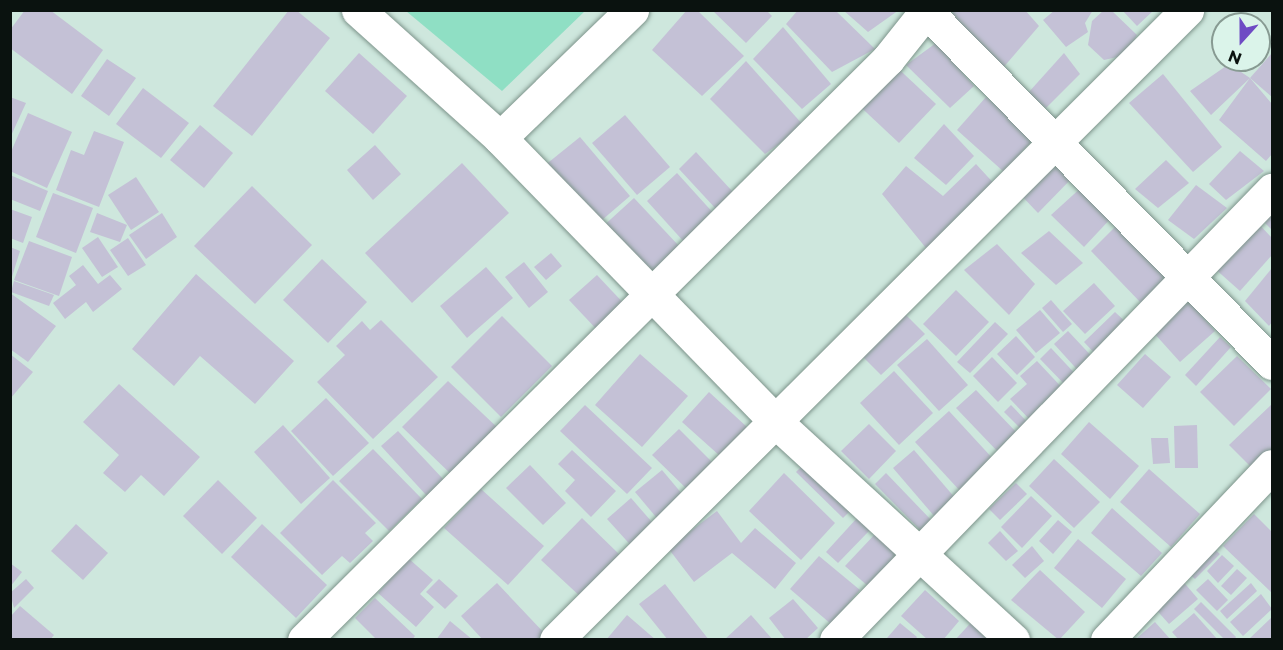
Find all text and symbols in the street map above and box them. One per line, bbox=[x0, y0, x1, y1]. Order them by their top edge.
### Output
north arrow bbox=[1211, 12, 1271, 72]
text: N bbox=[1226, 46, 1245, 69]

